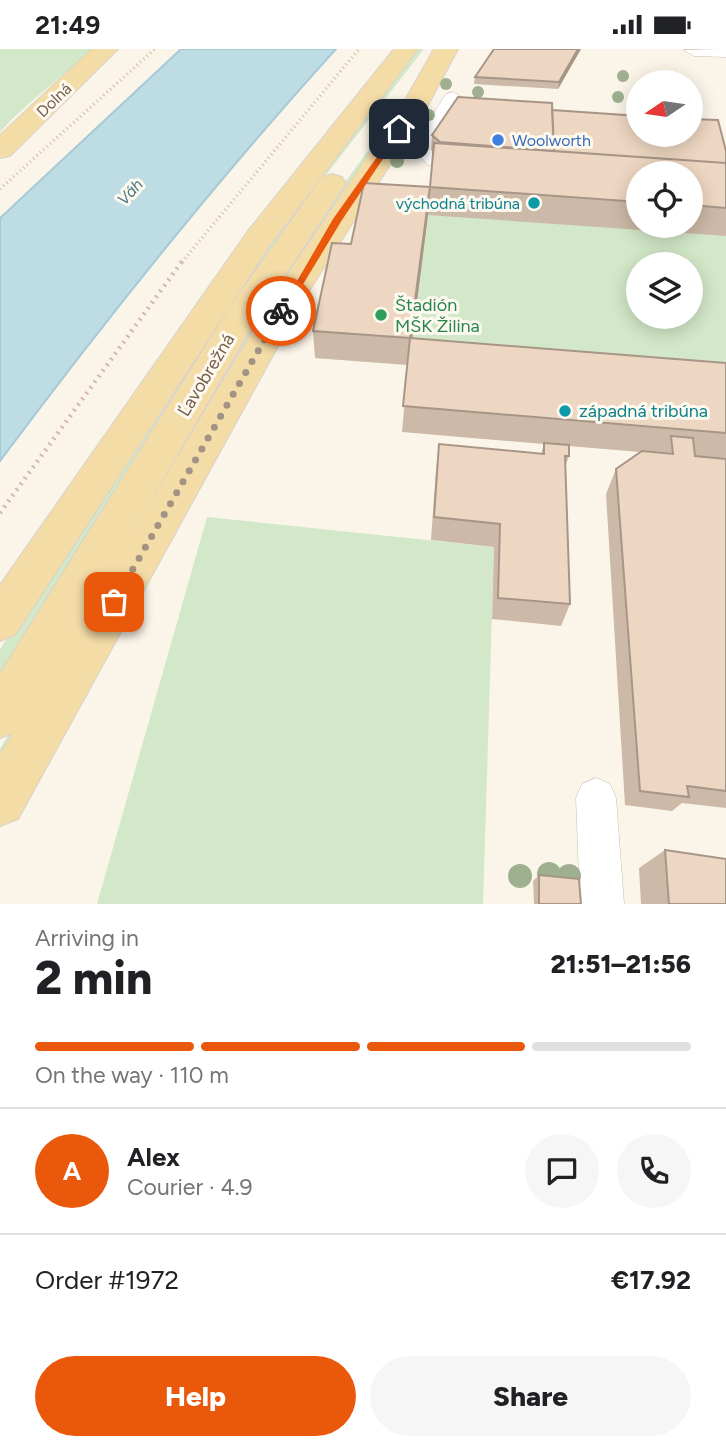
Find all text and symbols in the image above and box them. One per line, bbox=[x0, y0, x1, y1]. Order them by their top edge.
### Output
text: 21:49 bbox=[35, 9, 100, 41]
north arrow bbox=[626, 70, 704, 147]
map controls bbox=[626, 70, 703, 329]
street label: Dolná bbox=[33, 79, 75, 121]
pin bbox=[369, 99, 429, 159]
icon: home bbox=[380, 110, 418, 148]
place label: Woolworth bbox=[512, 131, 591, 150]
marker: Woolworth bbox=[490, 132, 506, 148]
button: locate bbox=[626, 161, 703, 238]
water label: Váh bbox=[113, 175, 147, 209]
place label: východná tribúna bbox=[396, 194, 520, 213]
marker: východná tribúna bbox=[526, 195, 542, 211]
button: layers bbox=[626, 252, 703, 329]
courier bbox=[246, 276, 316, 346]
icon: bike bbox=[262, 292, 300, 330]
place label: Štadión MŠK Žilina bbox=[395, 294, 480, 337]
marker: Štadión MŠK Žilina bbox=[373, 307, 389, 323]
street label: Ľavobrežná bbox=[173, 330, 239, 420]
place label: západná tribúna bbox=[579, 400, 708, 422]
marker: západná tribúna bbox=[557, 403, 573, 419]
pin bbox=[84, 572, 144, 632]
icon: bag bbox=[95, 583, 133, 621]
text: Arriving in bbox=[35, 924, 139, 952]
text: 21:51–21:56 bbox=[550, 948, 691, 980]
text: 2 min bbox=[35, 950, 152, 1006]
text: On the way · 110 m bbox=[35, 1061, 229, 1089]
button: chat bbox=[525, 1134, 599, 1208]
button: phone bbox=[617, 1134, 691, 1208]
text: Alex bbox=[127, 1141, 180, 1173]
text: A bbox=[63, 1155, 81, 1187]
text: Courier · 4.9 bbox=[127, 1173, 253, 1201]
text: Order #1972 bbox=[35, 1264, 179, 1296]
text: €17.92 bbox=[611, 1264, 691, 1296]
button: Help bbox=[35, 1356, 356, 1436]
button: Share bbox=[370, 1356, 691, 1436]

